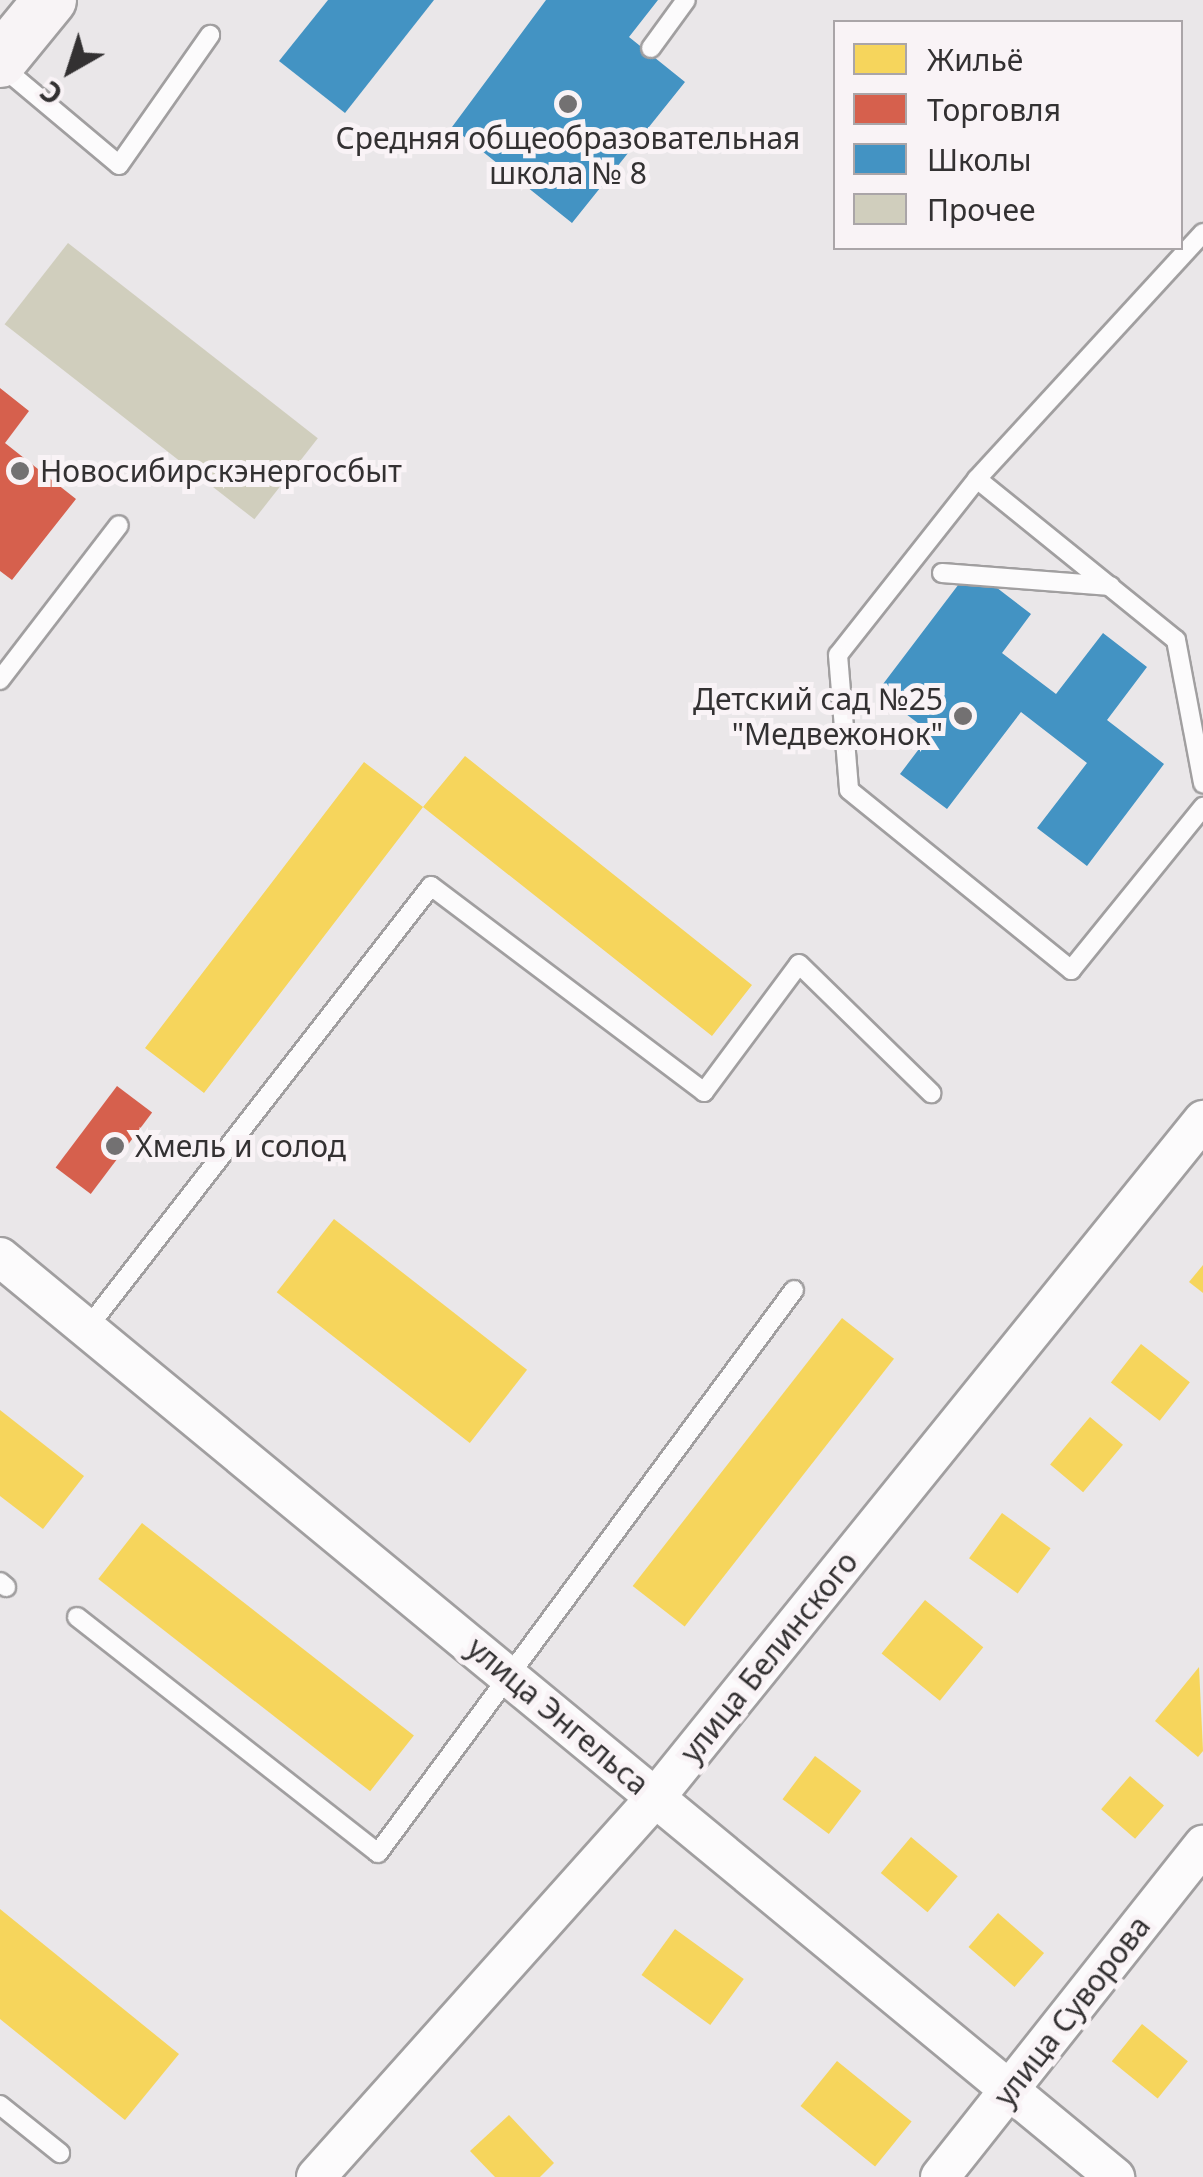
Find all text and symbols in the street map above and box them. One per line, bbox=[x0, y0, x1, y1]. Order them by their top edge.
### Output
north arrow bbox=[20, 20, 120, 120]
legend bbox=[833, 20, 1183, 250]
text: Жильё bbox=[927, 39, 1023, 80]
text: С bbox=[32, 73, 70, 114]
text: Торговля bbox=[927, 89, 1061, 130]
marker: Средняя общеобразовательная школа № 8 bbox=[557, 93, 579, 115]
place label: Средняя общеобразовательная школа № 8 bbox=[336, 120, 800, 190]
text: Школы bbox=[927, 139, 1032, 180]
text: Прочее bbox=[927, 189, 1035, 230]
place label: Новосибирскэнергосбыт bbox=[40, 453, 402, 489]
marker: Новосибирскэнергосбыт bbox=[9, 460, 31, 482]
place label: Детский сад №25 "Медвежонок" bbox=[693, 681, 943, 752]
marker: Детский сад №25 "Медвежонок" bbox=[952, 705, 974, 727]
place label: Хмель и солод bbox=[135, 1128, 346, 1164]
marker: Хмель и солод bbox=[104, 1135, 126, 1157]
street label: улица Белинского bbox=[673, 1544, 865, 1770]
street label: улица Энгельса bbox=[460, 1630, 656, 1802]
street label: улица Суворова bbox=[986, 1909, 1158, 2113]

